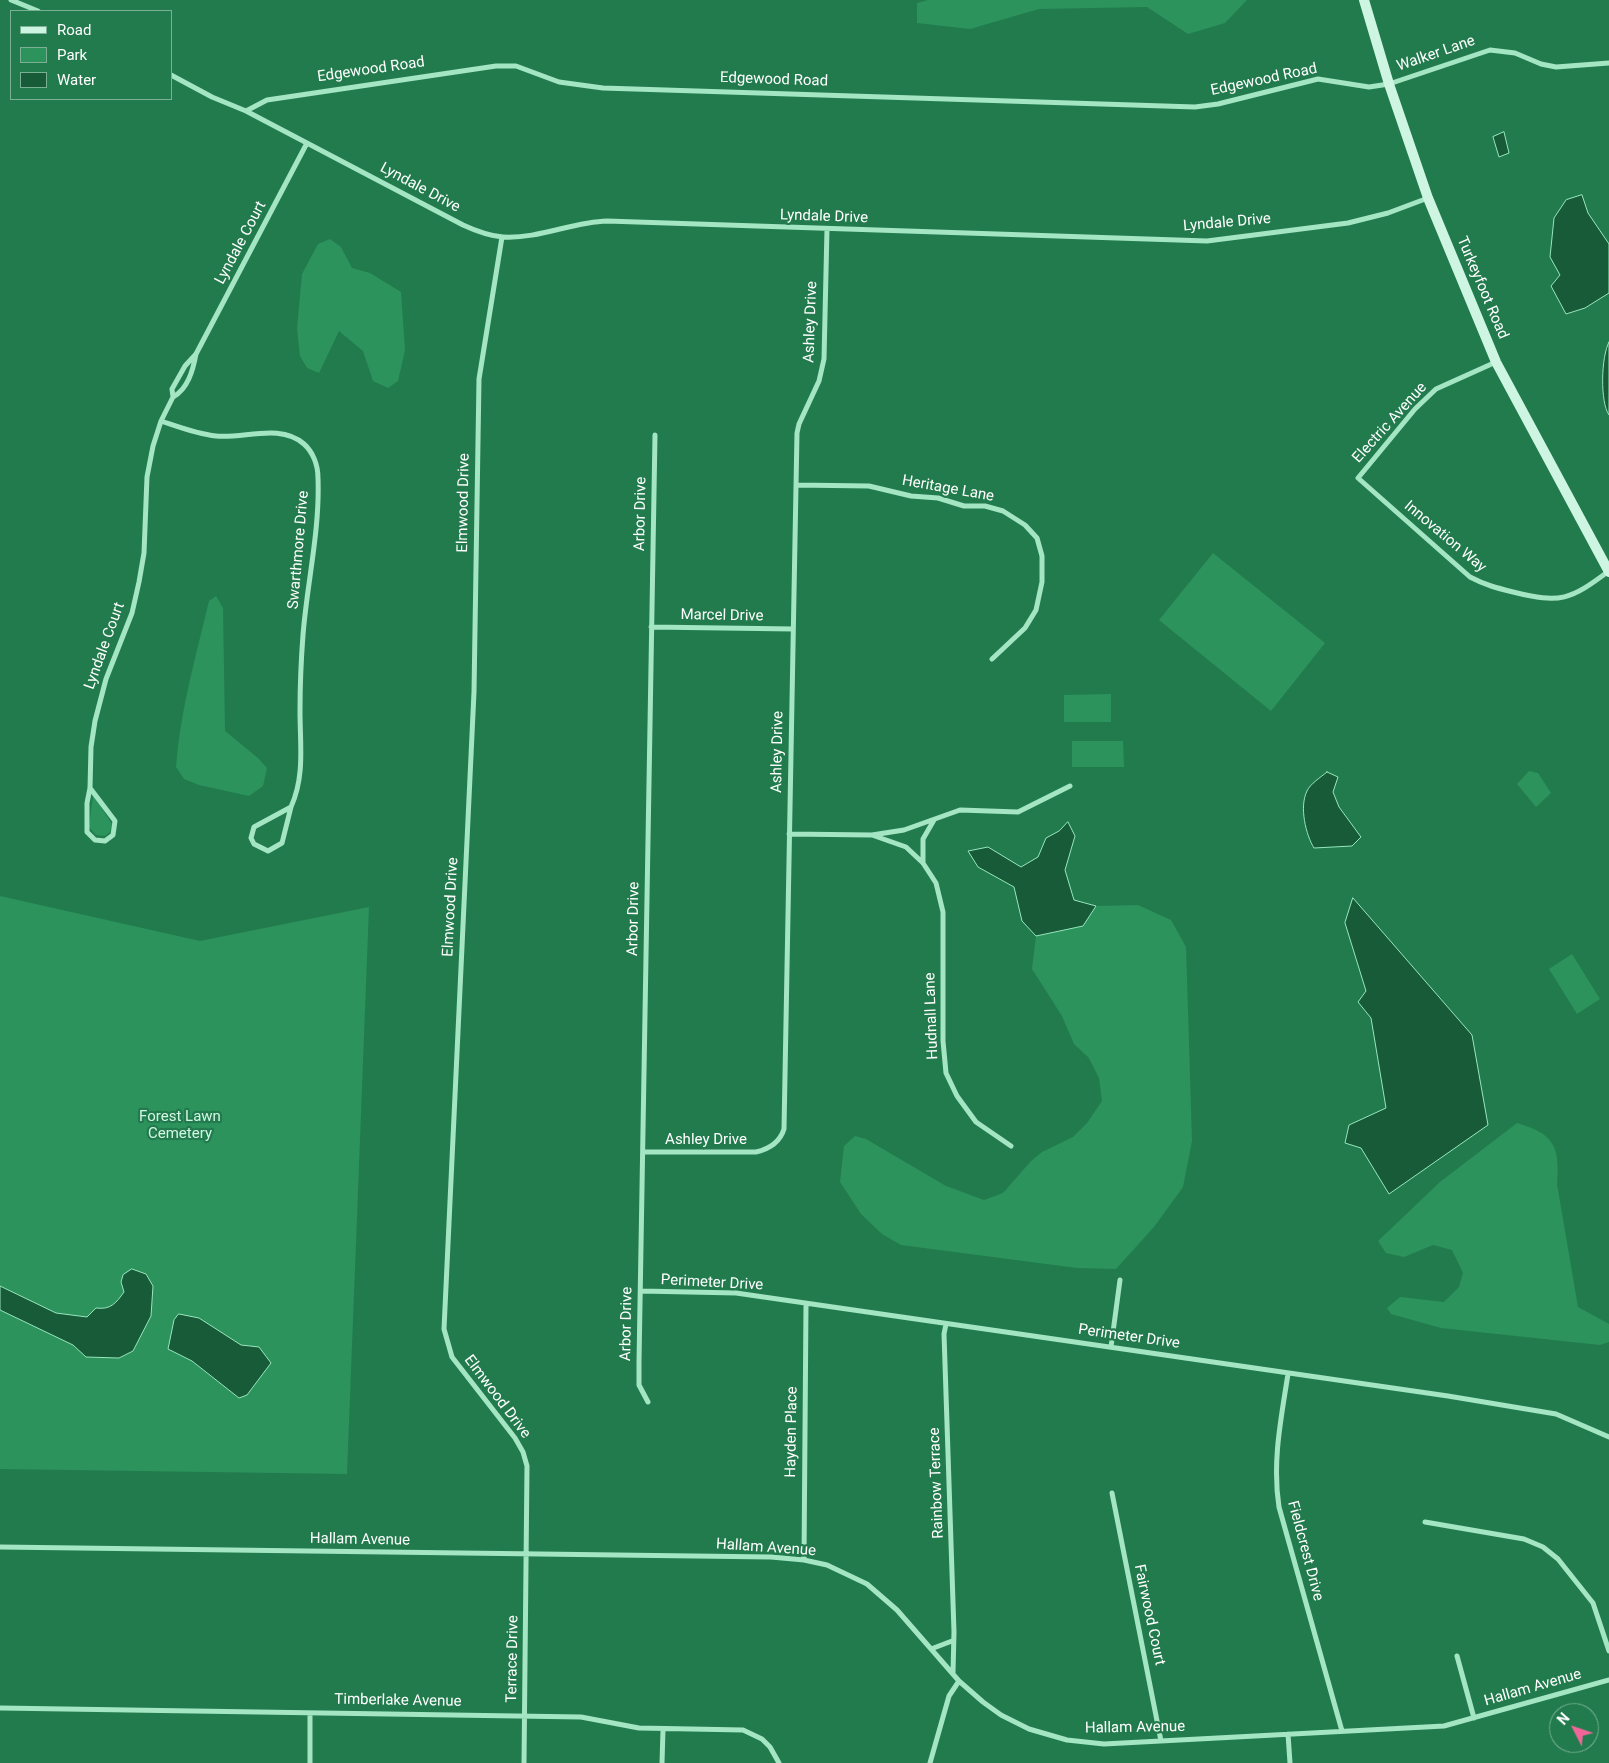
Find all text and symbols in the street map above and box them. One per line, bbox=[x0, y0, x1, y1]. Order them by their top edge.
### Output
legend bbox=[10, 10, 172, 100]
text: Road bbox=[57, 21, 91, 39]
street label: Walker Lane bbox=[1395, 32, 1477, 76]
text: Park bbox=[57, 46, 87, 64]
street label: Edgewood Road bbox=[316, 54, 426, 86]
street label: Edgewood Road bbox=[1209, 60, 1319, 100]
street label: Edgewood Road bbox=[720, 69, 828, 91]
text: Water bbox=[57, 71, 96, 89]
street label: Lyndale Drive bbox=[377, 159, 463, 217]
street label: Lyndale Court bbox=[212, 198, 270, 288]
street label: Lyndale Drive bbox=[780, 206, 868, 228]
street label: Lyndale Drive bbox=[1182, 210, 1272, 236]
street label: Turkeyfoot Road bbox=[1452, 234, 1512, 342]
street label: Ashley Drive bbox=[801, 281, 821, 363]
street label: Electric Avenue bbox=[1349, 379, 1431, 467]
street label: Elmwood Drive bbox=[454, 453, 474, 553]
street label: Heritage Lane bbox=[901, 472, 995, 506]
street label: Arbor Drive bbox=[631, 477, 651, 551]
street label: Swarthmore Drive bbox=[285, 490, 313, 610]
street label: Innovation Way bbox=[1400, 497, 1490, 577]
street label: Lyndale Court bbox=[81, 600, 129, 692]
street label: Marcel Drive bbox=[680, 606, 764, 626]
street label: Ashley Drive bbox=[768, 711, 788, 793]
street label: Elmwood Drive bbox=[439, 857, 463, 957]
street label: Arbor Drive bbox=[624, 882, 644, 956]
street label: Hudnall Lane bbox=[921, 972, 943, 1060]
park label: Forest Lawn Cemetery bbox=[139, 1108, 221, 1143]
street label: Ashley Drive bbox=[665, 1131, 747, 1149]
street label: Perimeter Drive bbox=[660, 1271, 764, 1295]
street label: Arbor Drive bbox=[617, 1287, 637, 1361]
street label: Perimeter Drive bbox=[1077, 1321, 1181, 1353]
street label: Elmwood Drive bbox=[460, 1352, 534, 1442]
street label: Hayden Place bbox=[782, 1386, 802, 1478]
street label: Rainbow Terrace bbox=[926, 1427, 948, 1539]
street label: Fieldcrest Drive bbox=[1283, 1499, 1327, 1603]
street label: Hallam Avenue bbox=[310, 1530, 410, 1550]
street label: Hallam Avenue bbox=[715, 1536, 817, 1560]
street label: Fairwood Court bbox=[1130, 1563, 1168, 1667]
street label: Terrace Drive bbox=[503, 1615, 523, 1703]
street label: Hallam Avenue bbox=[1482, 1666, 1584, 1710]
street label: Timberlake Avenue bbox=[334, 1691, 462, 1711]
north arrow bbox=[1549, 1703, 1599, 1753]
text: N bbox=[1554, 1710, 1573, 1728]
street label: Hallam Avenue bbox=[1085, 1718, 1185, 1738]

